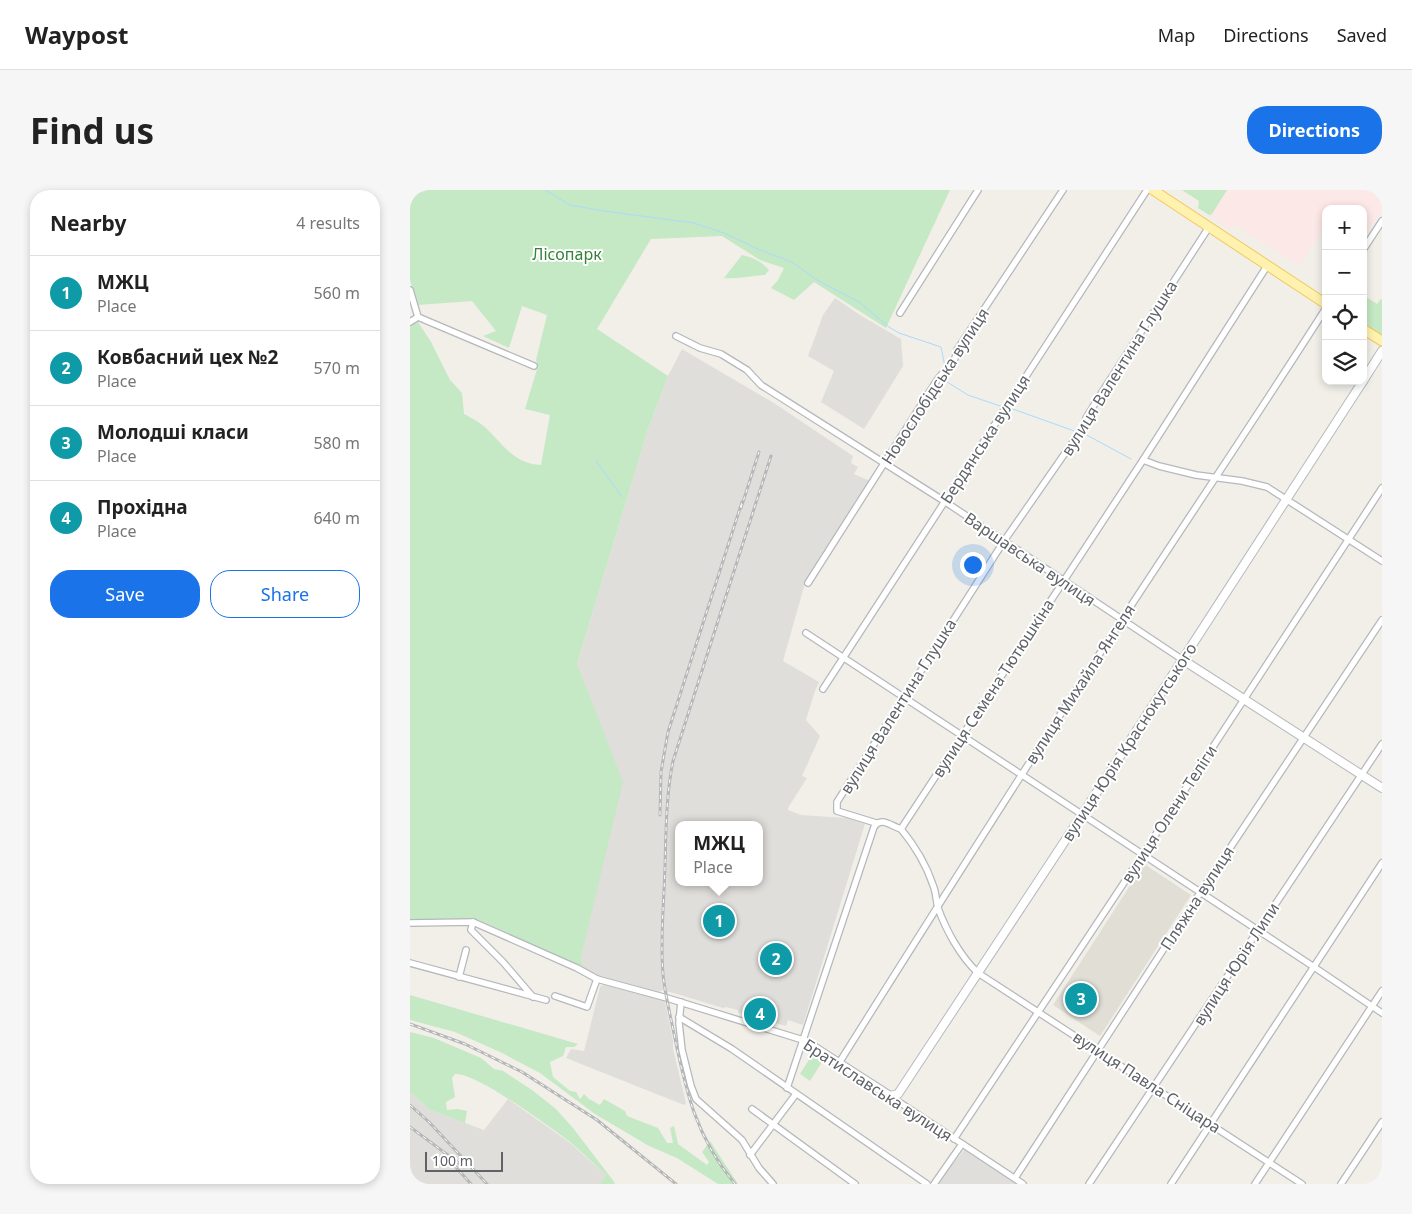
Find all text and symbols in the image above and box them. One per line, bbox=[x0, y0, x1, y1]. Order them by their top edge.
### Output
text: Waypost bbox=[25, 18, 128, 51]
text: Map bbox=[1158, 23, 1195, 47]
text: Directions bbox=[1223, 23, 1309, 47]
text: Saved bbox=[1337, 23, 1387, 47]
button: Directions bbox=[1247, 106, 1382, 154]
text: Find us bbox=[30, 107, 154, 154]
map controls bbox=[1322, 205, 1367, 385]
button: + bbox=[1322, 205, 1367, 250]
text: Nearby bbox=[50, 209, 126, 237]
text: 4 results bbox=[296, 212, 360, 234]
park label: Лісопарк bbox=[532, 243, 602, 265]
button: − bbox=[1322, 250, 1367, 295]
text: МЖЦ bbox=[97, 269, 149, 295]
street label: вулиця Валентина Глушка bbox=[1056, 276, 1182, 460]
text: 1 bbox=[61, 282, 71, 304]
text: 560 m bbox=[313, 282, 360, 304]
text: Place bbox=[97, 295, 137, 317]
button: locate bbox=[1322, 295, 1367, 340]
street label: Новослобідська вулиця bbox=[876, 303, 994, 469]
button: layers bbox=[1322, 340, 1367, 385]
text: Ковбасний цех №2 bbox=[97, 344, 278, 370]
text: 2 bbox=[61, 357, 71, 379]
text: 570 m bbox=[313, 357, 360, 379]
text: Place bbox=[97, 370, 137, 392]
street label: Бердянська вулиця bbox=[935, 370, 1035, 508]
text: Молодші класи bbox=[97, 419, 249, 445]
text: 3 bbox=[61, 432, 71, 454]
text: 580 m bbox=[313, 432, 360, 454]
text: Place bbox=[97, 445, 137, 467]
text: Прохідна bbox=[97, 494, 188, 520]
text: 4 bbox=[61, 507, 71, 529]
text: 640 m bbox=[313, 507, 360, 529]
street label: Варшавська вулиця bbox=[960, 507, 1100, 611]
text: Place bbox=[97, 520, 137, 542]
your location bbox=[960, 552, 986, 578]
button: Save bbox=[50, 570, 200, 618]
button: Share bbox=[210, 570, 360, 618]
street label: вулиця Семена Тютюшкіна bbox=[927, 594, 1059, 782]
street label: вулиця Михайла Янгеля bbox=[1020, 600, 1140, 768]
street label: вулиця Валентина Глушка bbox=[835, 614, 961, 798]
street label: вулиця Юрія Краснокутського bbox=[1056, 639, 1202, 845]
street label: вулиця Олени Теліги bbox=[1116, 741, 1222, 887]
popup bbox=[675, 821, 763, 886]
text: МЖЦ bbox=[693, 830, 745, 856]
street label: Пляжна вулиця bbox=[1155, 842, 1239, 954]
text: Place bbox=[693, 856, 733, 878]
street label: вулиця Юрія Липи bbox=[1188, 898, 1284, 1030]
pin: 1 bbox=[703, 902, 735, 940]
pin: 2 bbox=[760, 940, 792, 978]
pin: 3 bbox=[1065, 980, 1097, 1018]
pin: 4 bbox=[744, 995, 776, 1033]
street label: вулиця Павла Сніцара bbox=[1069, 1026, 1225, 1138]
street label: Братиславська вулиця bbox=[799, 1034, 957, 1146]
scale bar bbox=[425, 1149, 502, 1172]
text: 100 m bbox=[432, 1151, 473, 1170]

